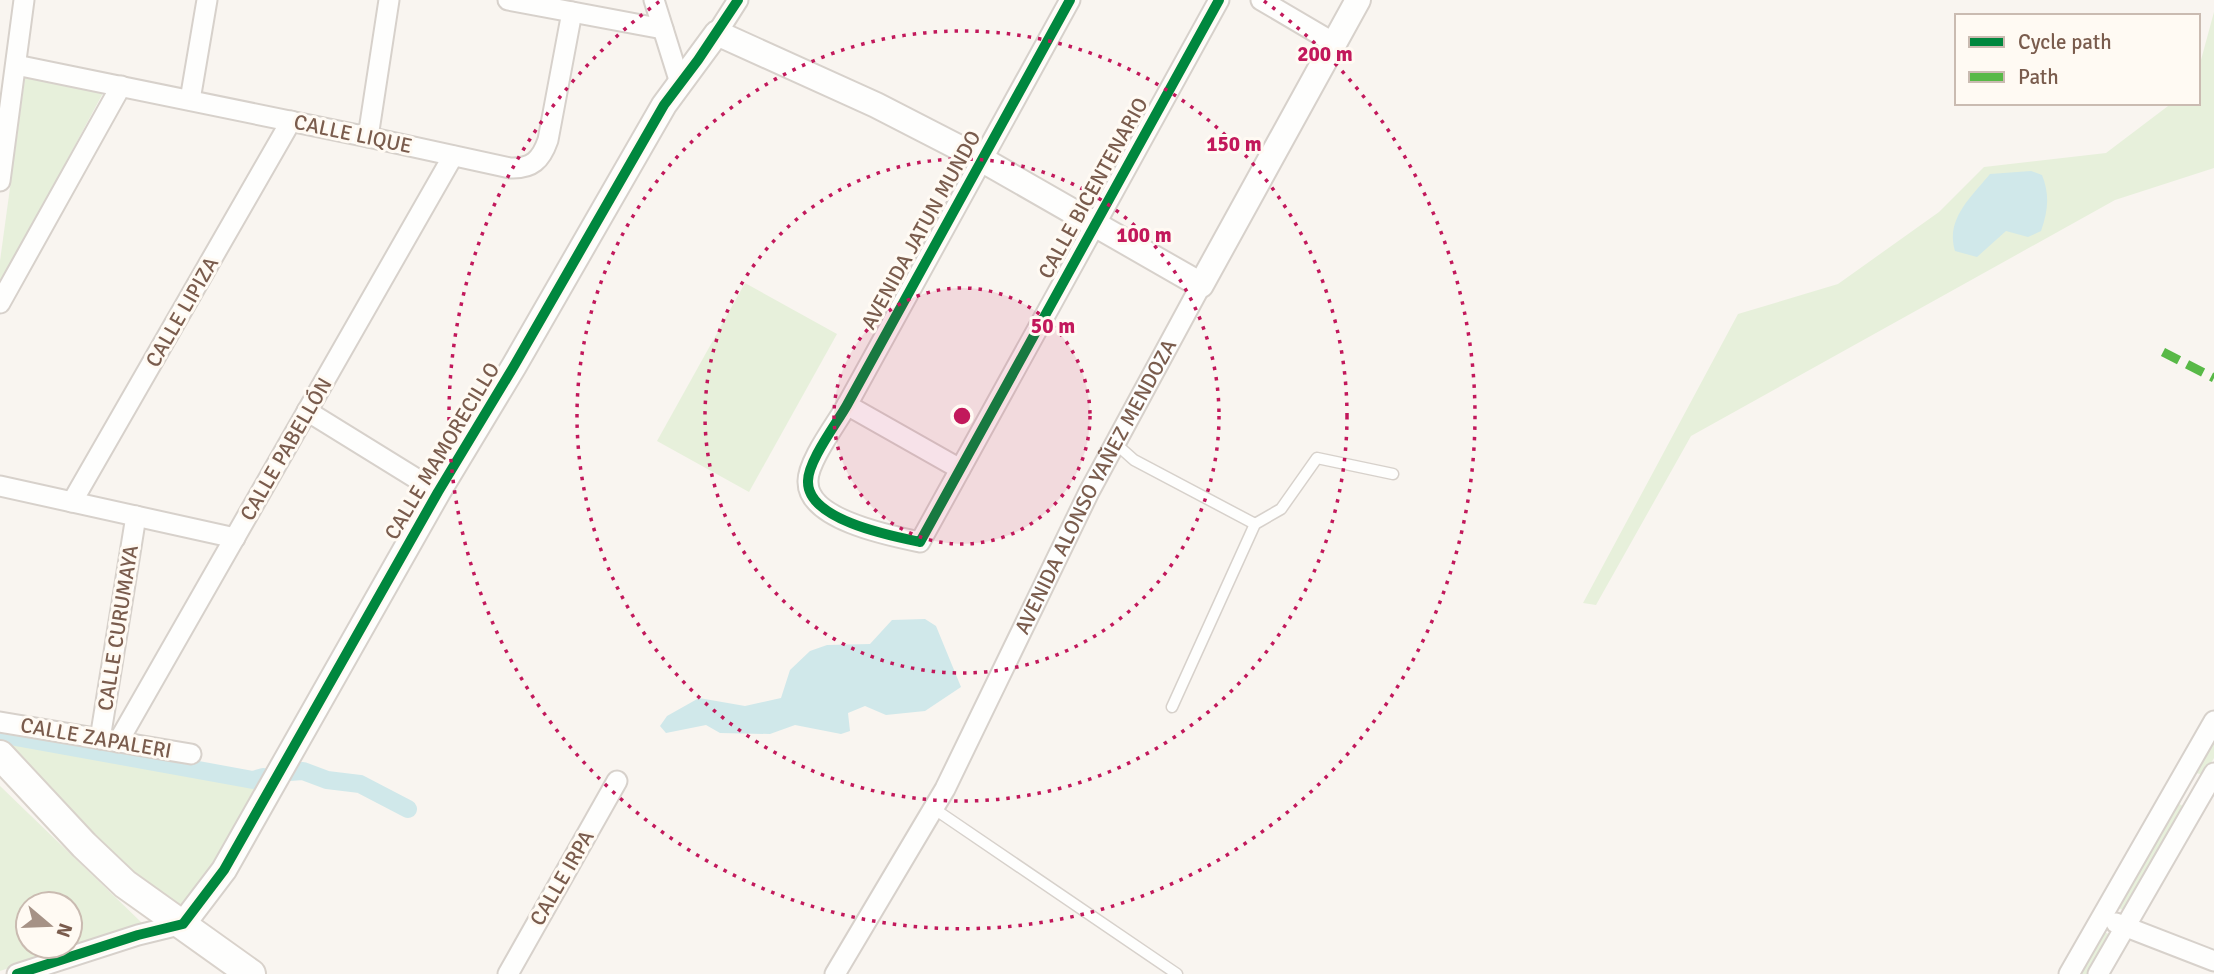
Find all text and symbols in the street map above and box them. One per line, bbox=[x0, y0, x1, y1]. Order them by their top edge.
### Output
legend bbox=[1955, 14, 2200, 105]
text: Cycle path bbox=[2018, 29, 2112, 55]
text: 200 m bbox=[1297, 41, 1353, 67]
text: Path bbox=[2018, 64, 2059, 90]
street label: CALLE BICENTENARIO bbox=[1032, 93, 1154, 283]
street label: CALLE LIQUE bbox=[292, 109, 414, 159]
street label: AVENIDA JATUN MUNDO bbox=[855, 126, 987, 334]
text: 150 m bbox=[1206, 131, 1262, 157]
text: 100 m bbox=[1116, 222, 1172, 248]
street label: CALLE LIPIZA bbox=[140, 252, 224, 372]
text: 50 m bbox=[1031, 313, 1075, 339]
street label: AVENIDA ALONSO YAÑEZ MENDOZA bbox=[1009, 335, 1182, 638]
street label: CALLE MAMORECILLO bbox=[379, 358, 505, 544]
street label: CALLE PABELLÓN bbox=[235, 373, 337, 525]
centre of rings bbox=[950, 404, 974, 428]
street label: CALLE CURUMAYA bbox=[92, 543, 144, 713]
street label: CALLE ZAPALERI bbox=[18, 712, 174, 764]
street label: CALLE IRPA bbox=[524, 826, 600, 930]
north arrow bbox=[14, 890, 84, 960]
text: N bbox=[51, 920, 78, 940]

